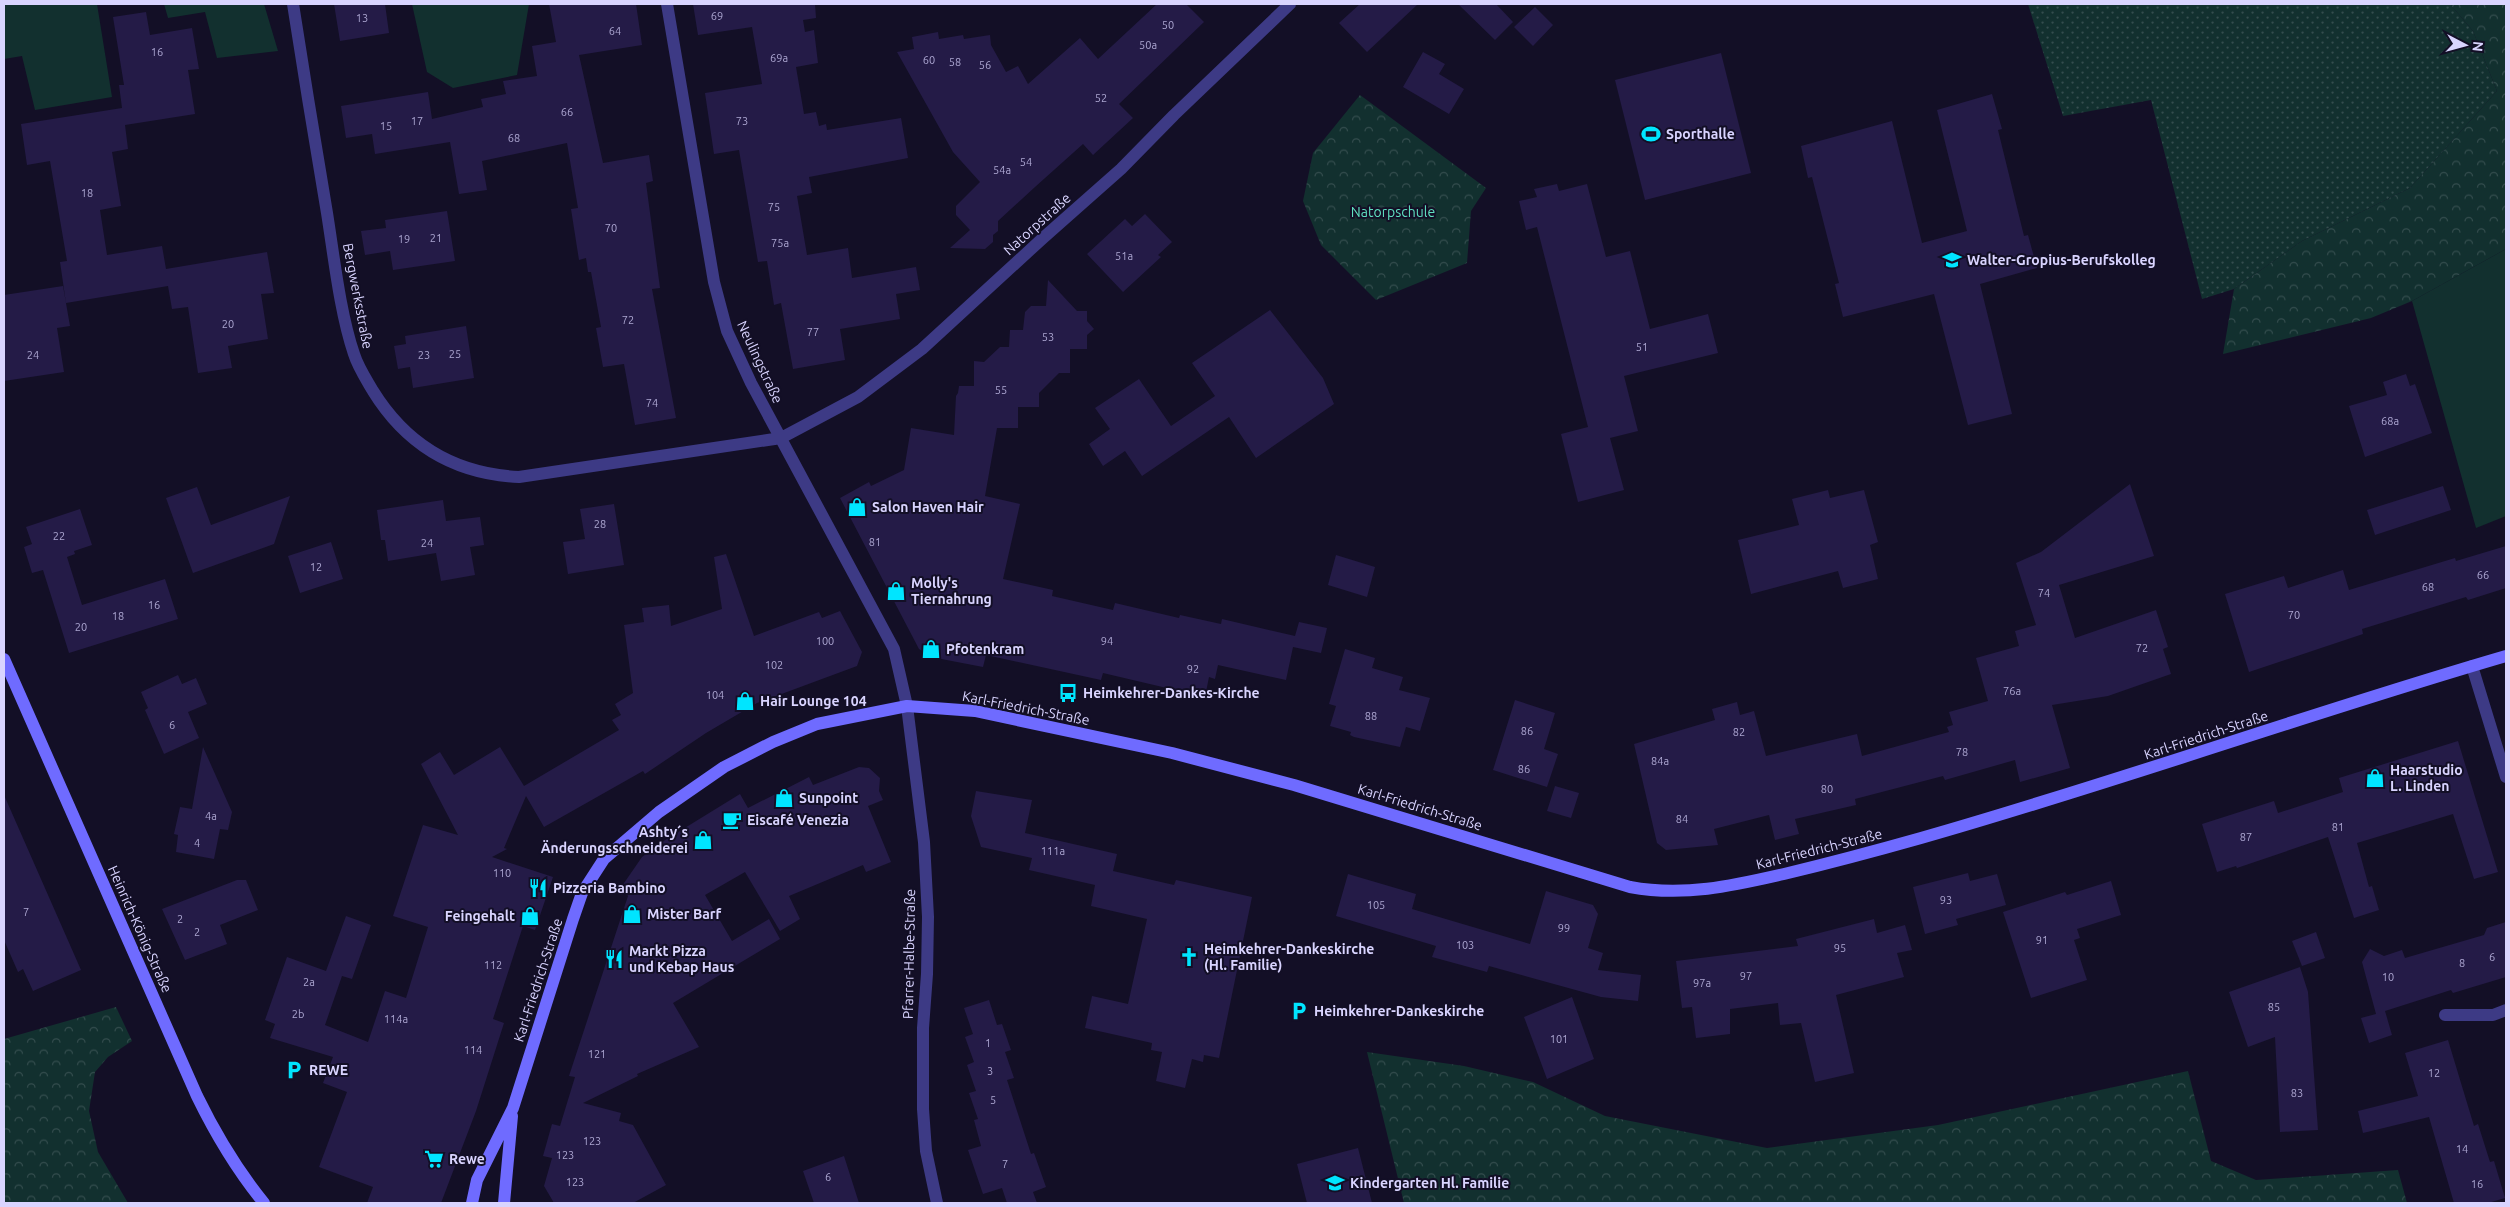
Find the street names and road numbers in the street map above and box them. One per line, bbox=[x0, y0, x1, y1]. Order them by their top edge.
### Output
street label: Natorpstraße bbox=[1000, 190, 1074, 258]
street label: Bergwerksstraße bbox=[340, 242, 376, 350]
street label: Neulingstraße bbox=[734, 318, 786, 406]
street label: Karl-Friedrich-Straße bbox=[961, 688, 1091, 728]
street label: Karl-Friedrich-Straße bbox=[2142, 707, 2270, 763]
street label: Karl-Friedrich-Straße bbox=[1356, 780, 1484, 834]
street label: Karl-Friedrich-Straße bbox=[1754, 826, 1884, 872]
street label: Heinrich-König-Straße bbox=[105, 863, 175, 995]
street label: Pfarrer-Halbe-Straße bbox=[900, 889, 918, 1019]
street label: Karl-Friedrich-Straße bbox=[510, 916, 566, 1044]

